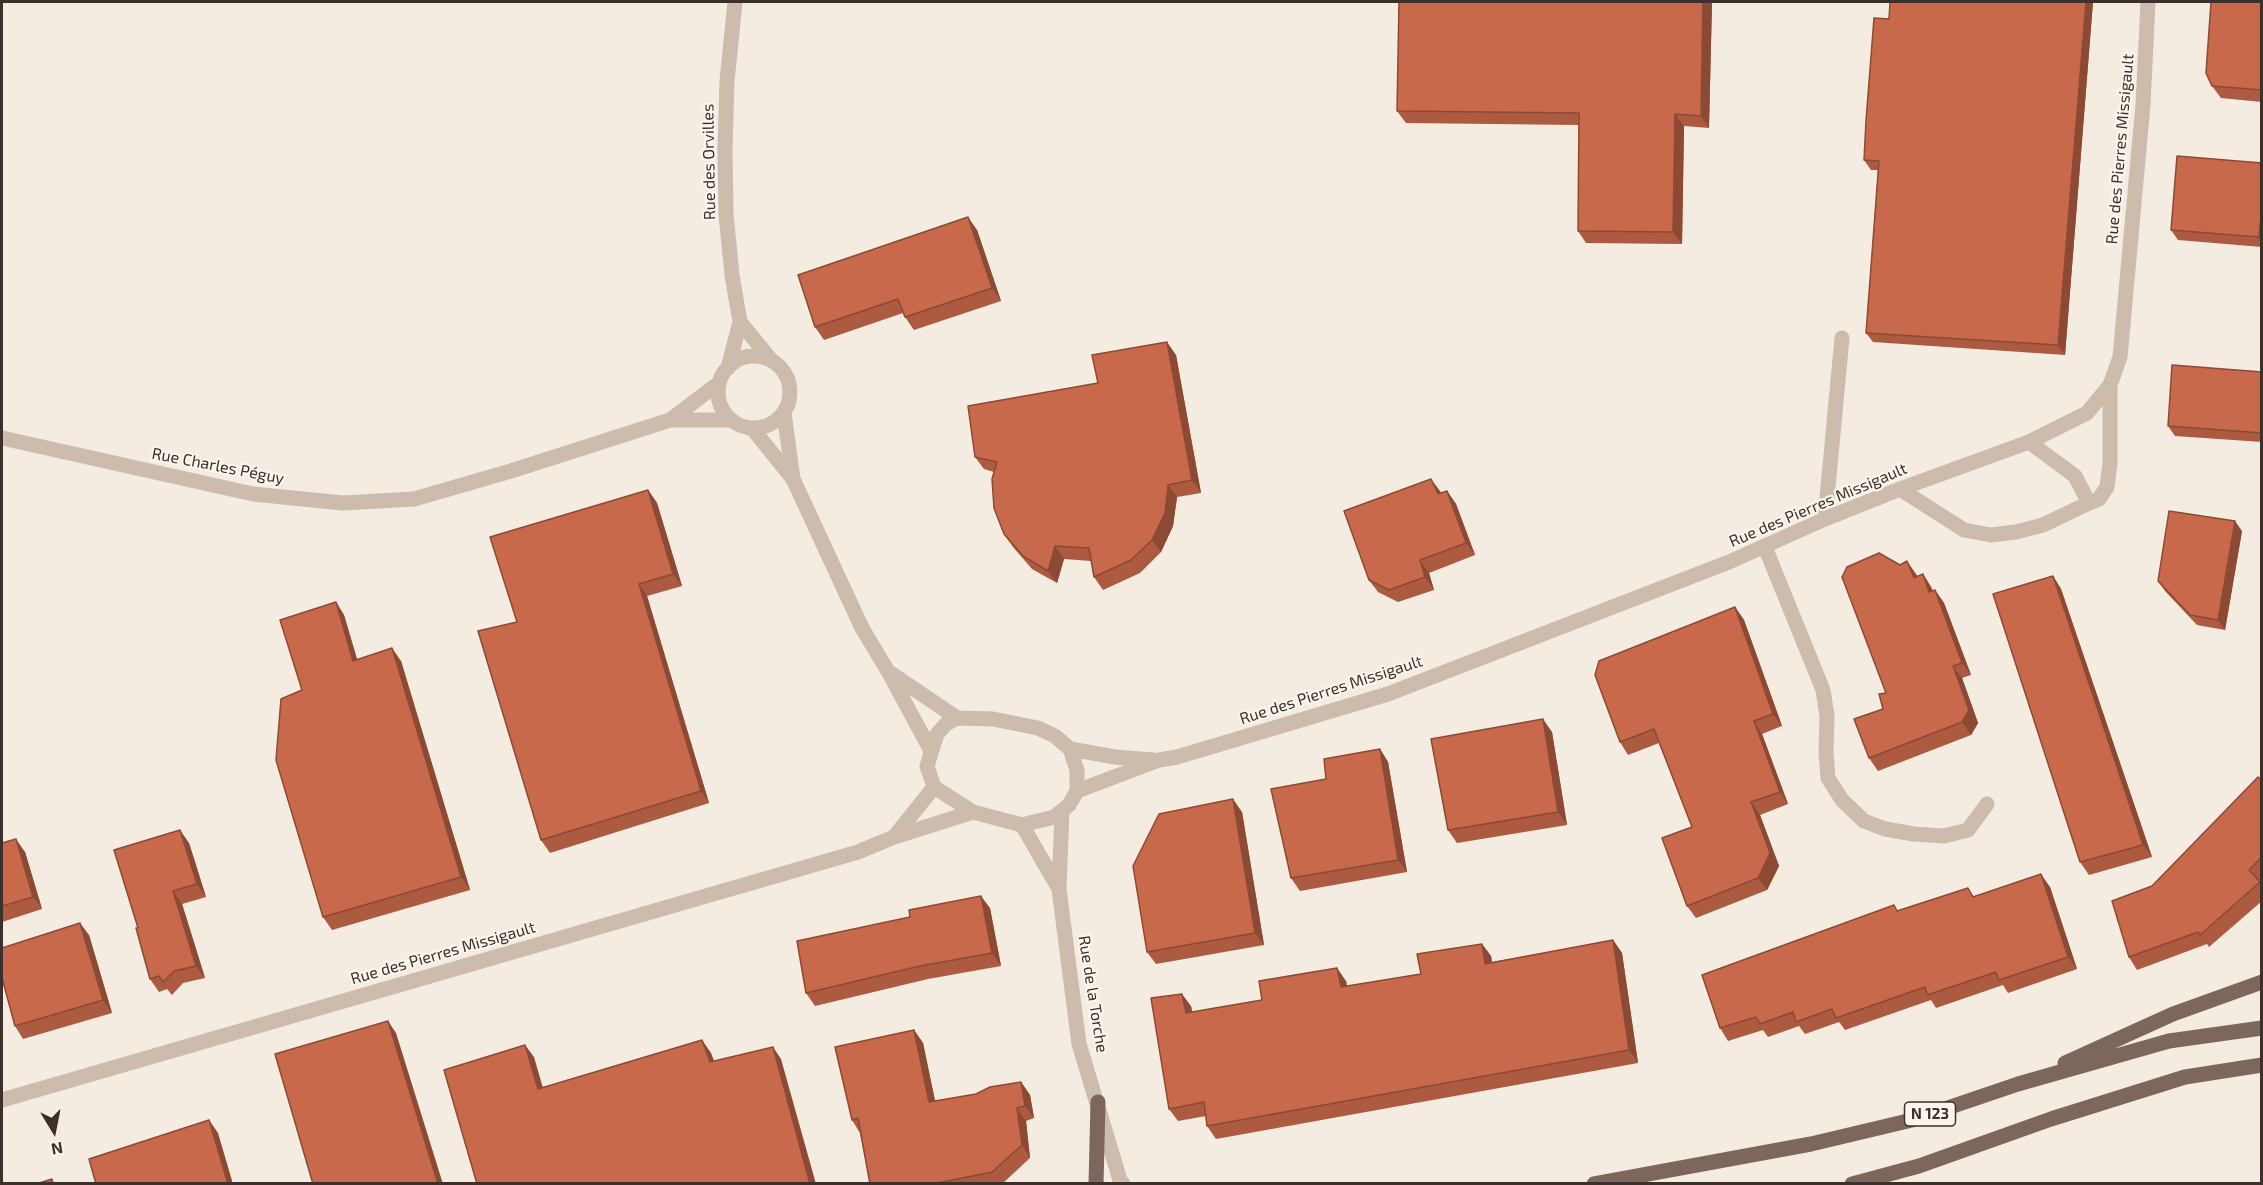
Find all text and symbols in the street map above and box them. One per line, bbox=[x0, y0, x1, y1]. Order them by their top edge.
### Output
street label: Rue des Pierres Missigault bbox=[2102, 53, 2138, 245]
street label: Rue des Orvilles bbox=[698, 104, 720, 220]
street label: Rue Charles Péguy bbox=[150, 444, 286, 488]
street label: Rue des Pierres Missigault bbox=[1726, 459, 1910, 551]
street label: Rue des Pierres Missigault bbox=[1237, 651, 1425, 729]
street label: Rue des Pierres Missigault bbox=[348, 917, 538, 989]
street label: Rue de la Torche bbox=[1074, 934, 1112, 1054]
north arrow bbox=[24, 1101, 84, 1161]
road number: N 123 bbox=[1904, 1102, 1956, 1126]
text: N bbox=[50, 1139, 65, 1160]

